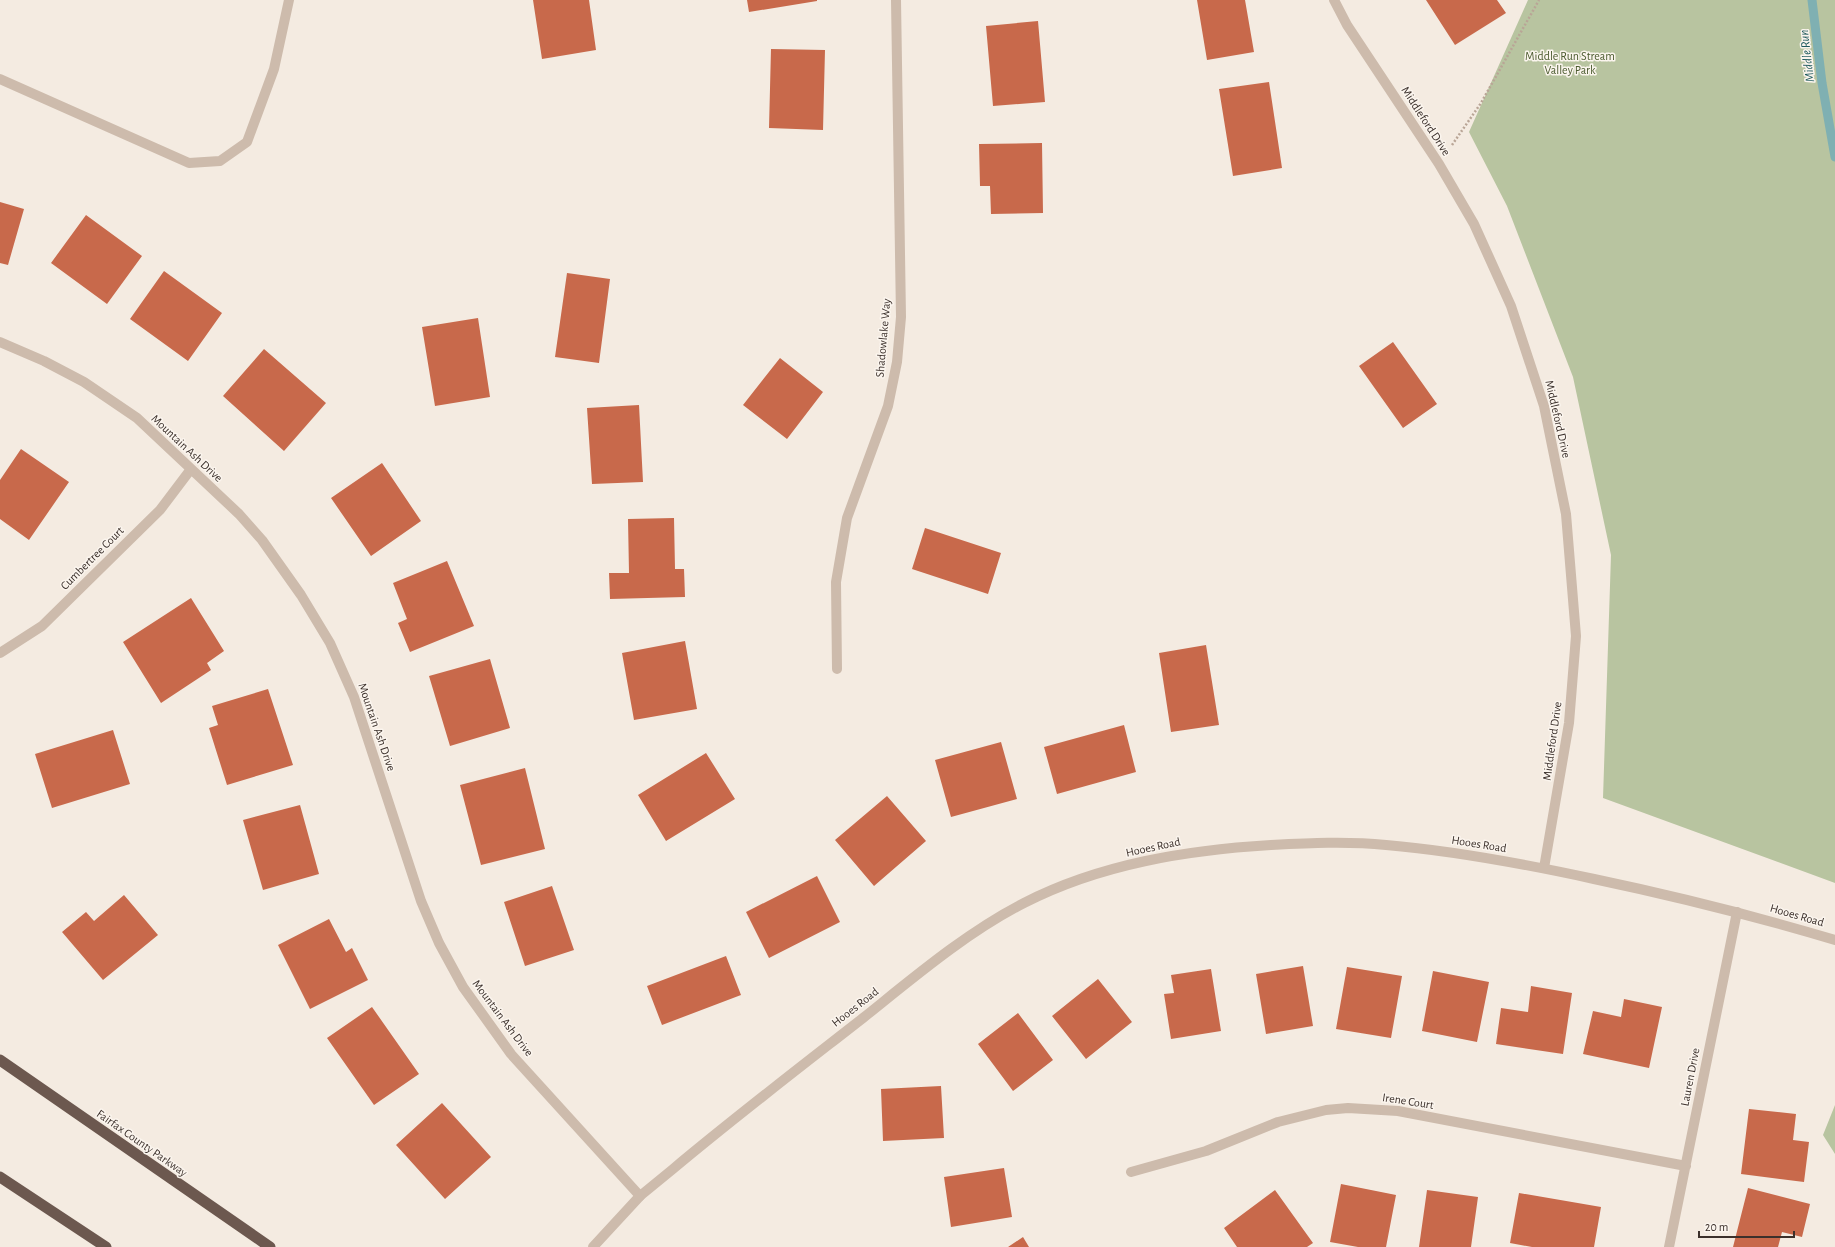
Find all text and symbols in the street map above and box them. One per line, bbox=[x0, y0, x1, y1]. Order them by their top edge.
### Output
water label: Middle Run bbox=[1798, 29, 1817, 83]
park label: Middle Run Stream Valley Park bbox=[1525, 50, 1615, 77]
street label: Middleford Drive bbox=[1399, 84, 1453, 158]
street label: Shadowlake Way bbox=[874, 298, 893, 378]
street label: Middleford Drive bbox=[1543, 379, 1573, 459]
street label: Mountain Ash Drive bbox=[149, 412, 225, 484]
street label: Cumbertree Court bbox=[58, 524, 126, 592]
street label: Mountain Ash Drive bbox=[356, 681, 398, 773]
street label: Middleford Drive bbox=[1541, 701, 1563, 781]
street label: Hooes Road bbox=[1451, 834, 1507, 854]
street label: Hooes Road bbox=[1125, 835, 1181, 859]
street label: Hooes Road bbox=[1769, 902, 1825, 928]
street label: Mountain Ash Drive bbox=[470, 978, 536, 1058]
street label: Hooes Road bbox=[829, 985, 881, 1029]
street label: Lauren Drive bbox=[1678, 1047, 1702, 1107]
street label: Irene Court bbox=[1381, 1091, 1435, 1111]
street label: Fairfax County Parkway bbox=[94, 1107, 190, 1180]
scale bar bbox=[1699, 1213, 1794, 1239]
text: 20 m bbox=[1705, 1221, 1728, 1233]

